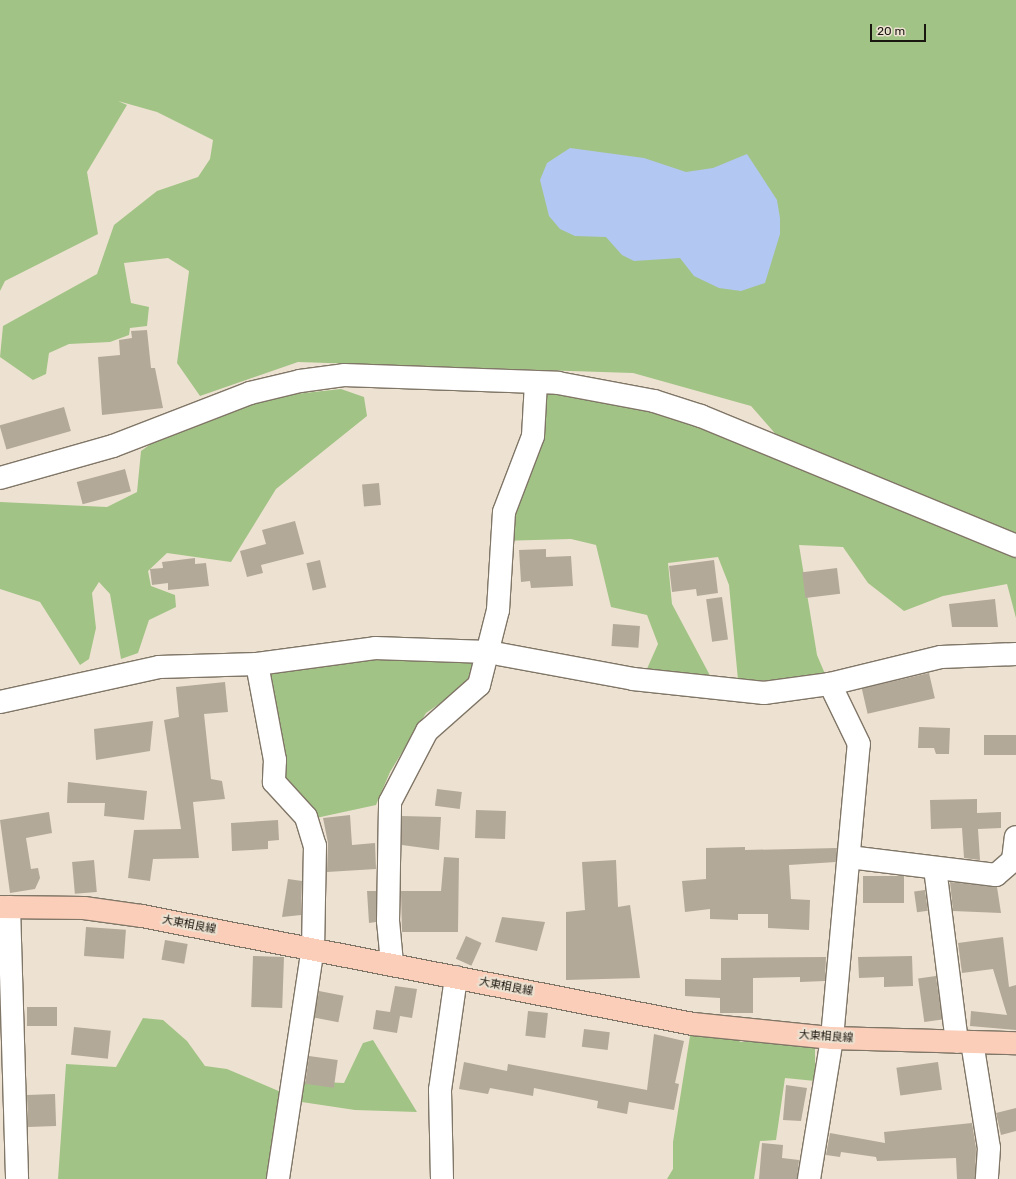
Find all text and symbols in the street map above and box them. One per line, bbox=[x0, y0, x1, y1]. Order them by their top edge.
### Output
scale bar bbox=[872, 16, 928, 42]
text: 20 m bbox=[877, 24, 905, 38]
street label: 大東相良線 bbox=[161, 913, 217, 937]
street label: 大東相良線 bbox=[478, 975, 534, 999]
street label: 大東相良線 bbox=[798, 1028, 854, 1046]

